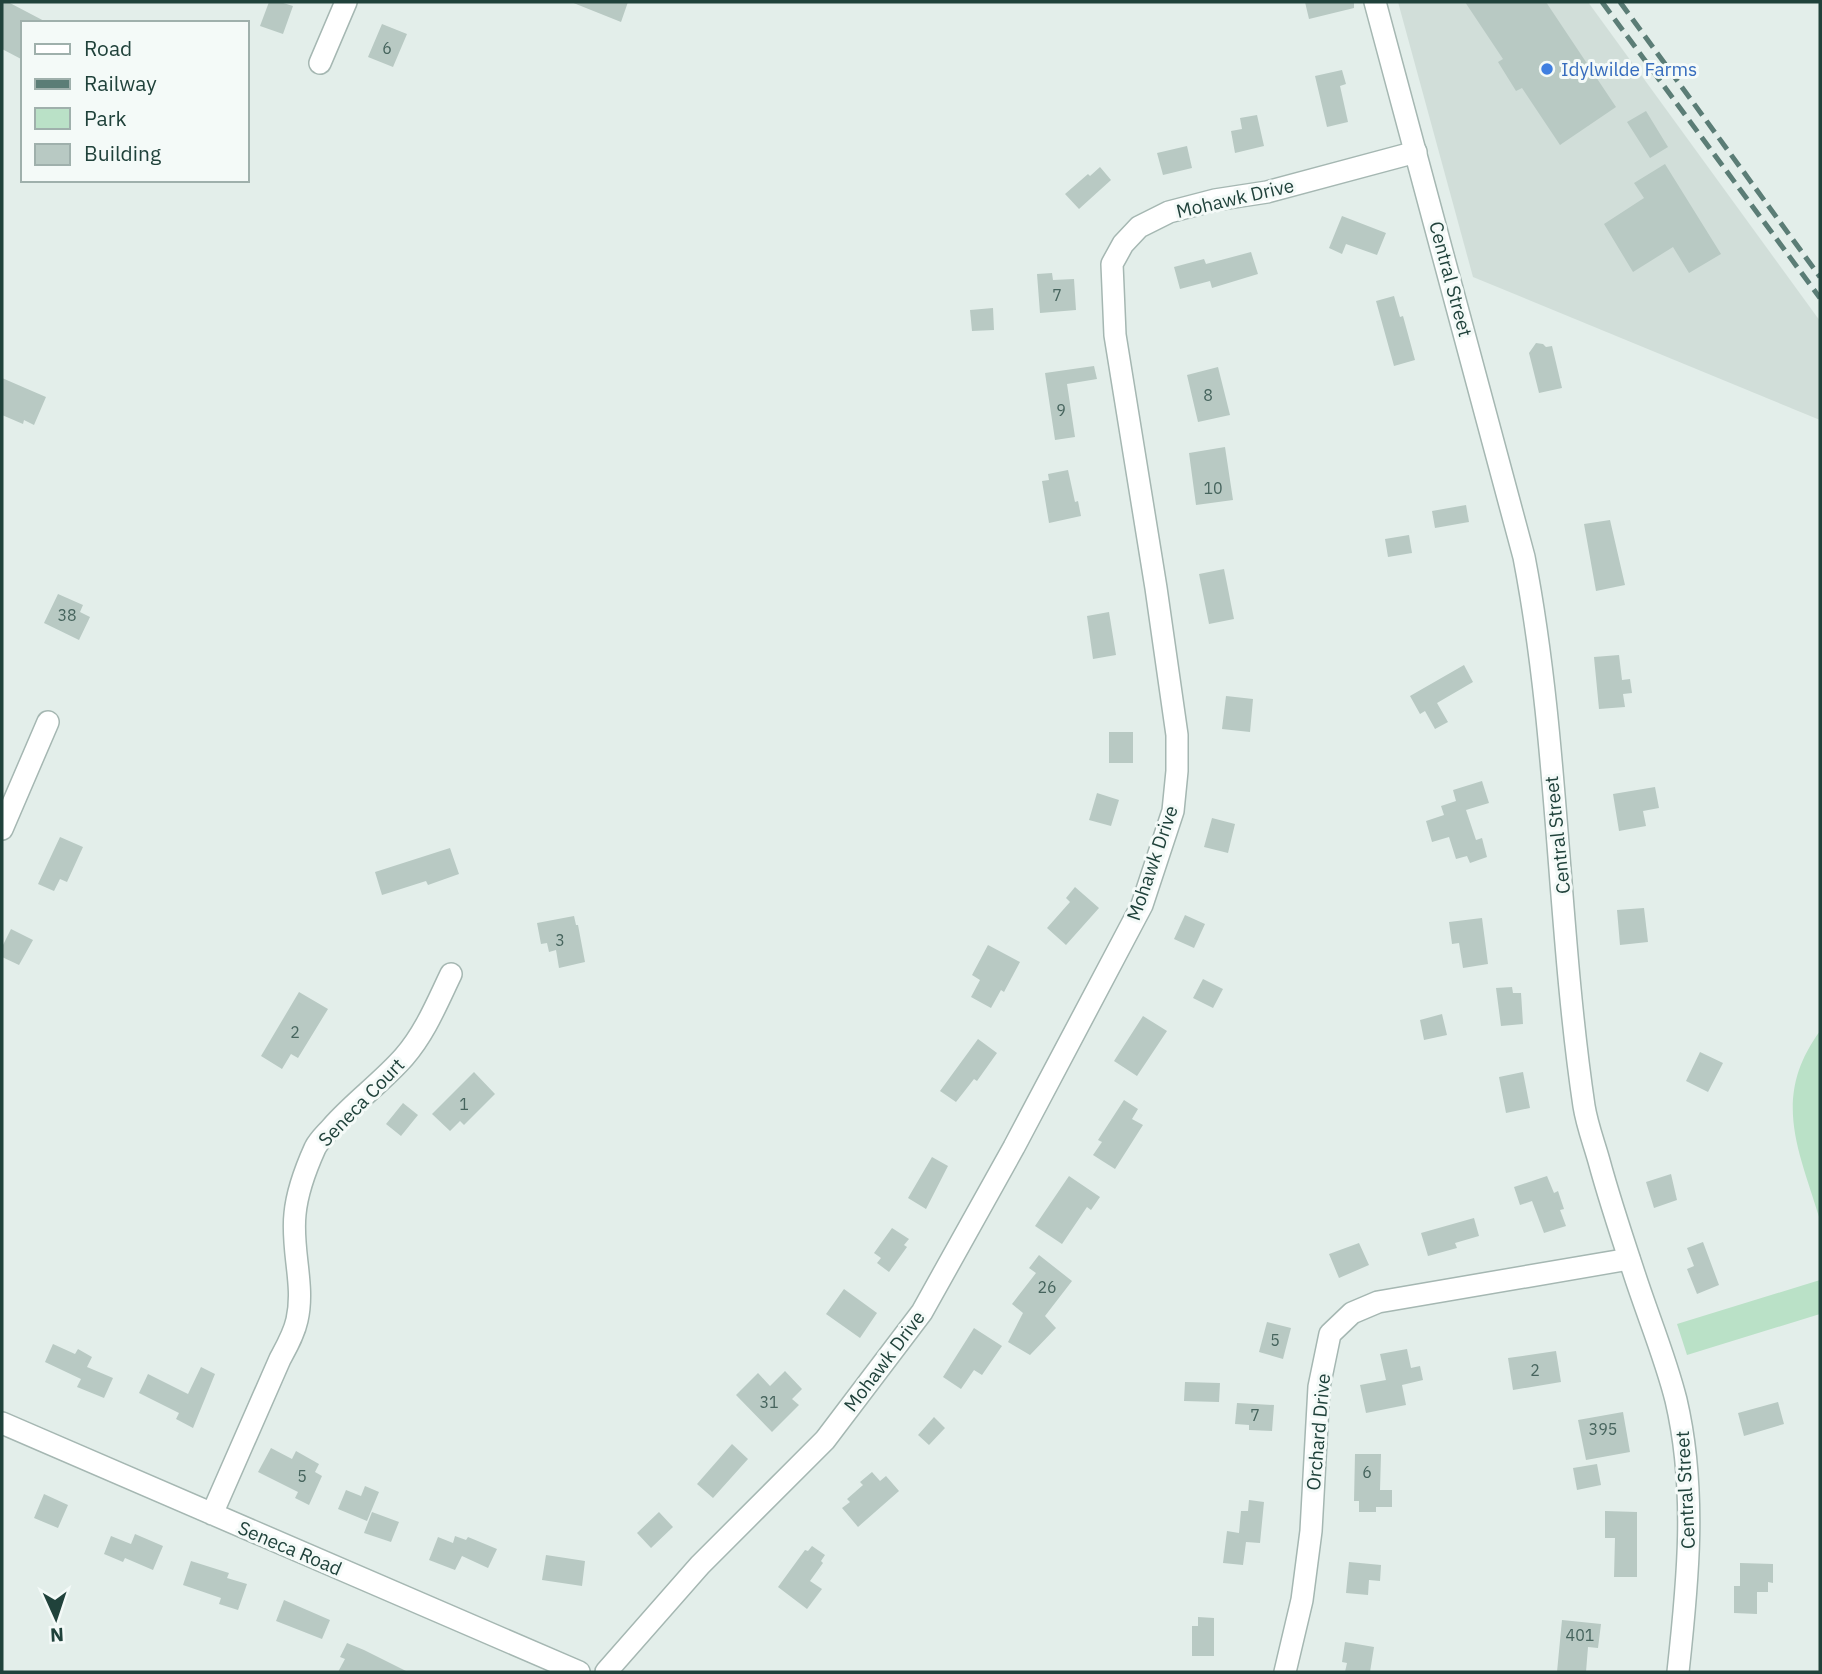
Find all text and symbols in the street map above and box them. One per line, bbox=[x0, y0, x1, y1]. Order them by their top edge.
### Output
legend bbox=[21, 21, 248, 182]
text: Road bbox=[84, 34, 132, 62]
house number: 6 bbox=[382, 38, 392, 58]
place label: Idylwilde Farms bbox=[1561, 57, 1697, 81]
marker: Idylwilde Farms bbox=[1539, 61, 1555, 77]
text: Railway bbox=[84, 69, 157, 97]
text: Park bbox=[84, 104, 127, 132]
text: Building bbox=[84, 139, 161, 167]
street label: Mohawk Drive bbox=[1174, 173, 1296, 223]
street label: Central Street bbox=[1424, 219, 1478, 339]
house number: 7 bbox=[1052, 285, 1062, 305]
house number: 8 bbox=[1203, 385, 1213, 405]
house number: 9 bbox=[1056, 400, 1066, 420]
house number: 10 bbox=[1203, 478, 1223, 498]
house number: 38 bbox=[57, 605, 77, 625]
street label: Central Street bbox=[1539, 775, 1575, 895]
street label: Mohawk Drive bbox=[1121, 802, 1183, 924]
house number: 3 bbox=[555, 930, 565, 950]
house number: 2 bbox=[290, 1022, 300, 1042]
street label: Seneca Court bbox=[313, 1053, 409, 1151]
house number: 1 bbox=[459, 1094, 469, 1114]
house number: 26 bbox=[1037, 1277, 1057, 1297]
street label: Mohawk Drive bbox=[838, 1306, 930, 1416]
house number: 5 bbox=[1270, 1330, 1280, 1350]
house number: 2 bbox=[1530, 1360, 1540, 1380]
street label: Orchard Drive bbox=[1301, 1373, 1335, 1491]
house number: 31 bbox=[759, 1392, 779, 1412]
house number: 7 bbox=[1250, 1405, 1260, 1425]
house number: 395 bbox=[1589, 1419, 1617, 1439]
street label: Central Street bbox=[1670, 1430, 1700, 1550]
house number: 6 bbox=[1362, 1462, 1372, 1482]
house number: 5 bbox=[297, 1466, 307, 1486]
street label: Seneca Road bbox=[234, 1515, 346, 1581]
north arrow bbox=[21, 1583, 91, 1653]
text: N bbox=[49, 1623, 64, 1647]
house number: 401 bbox=[1566, 1625, 1594, 1645]

